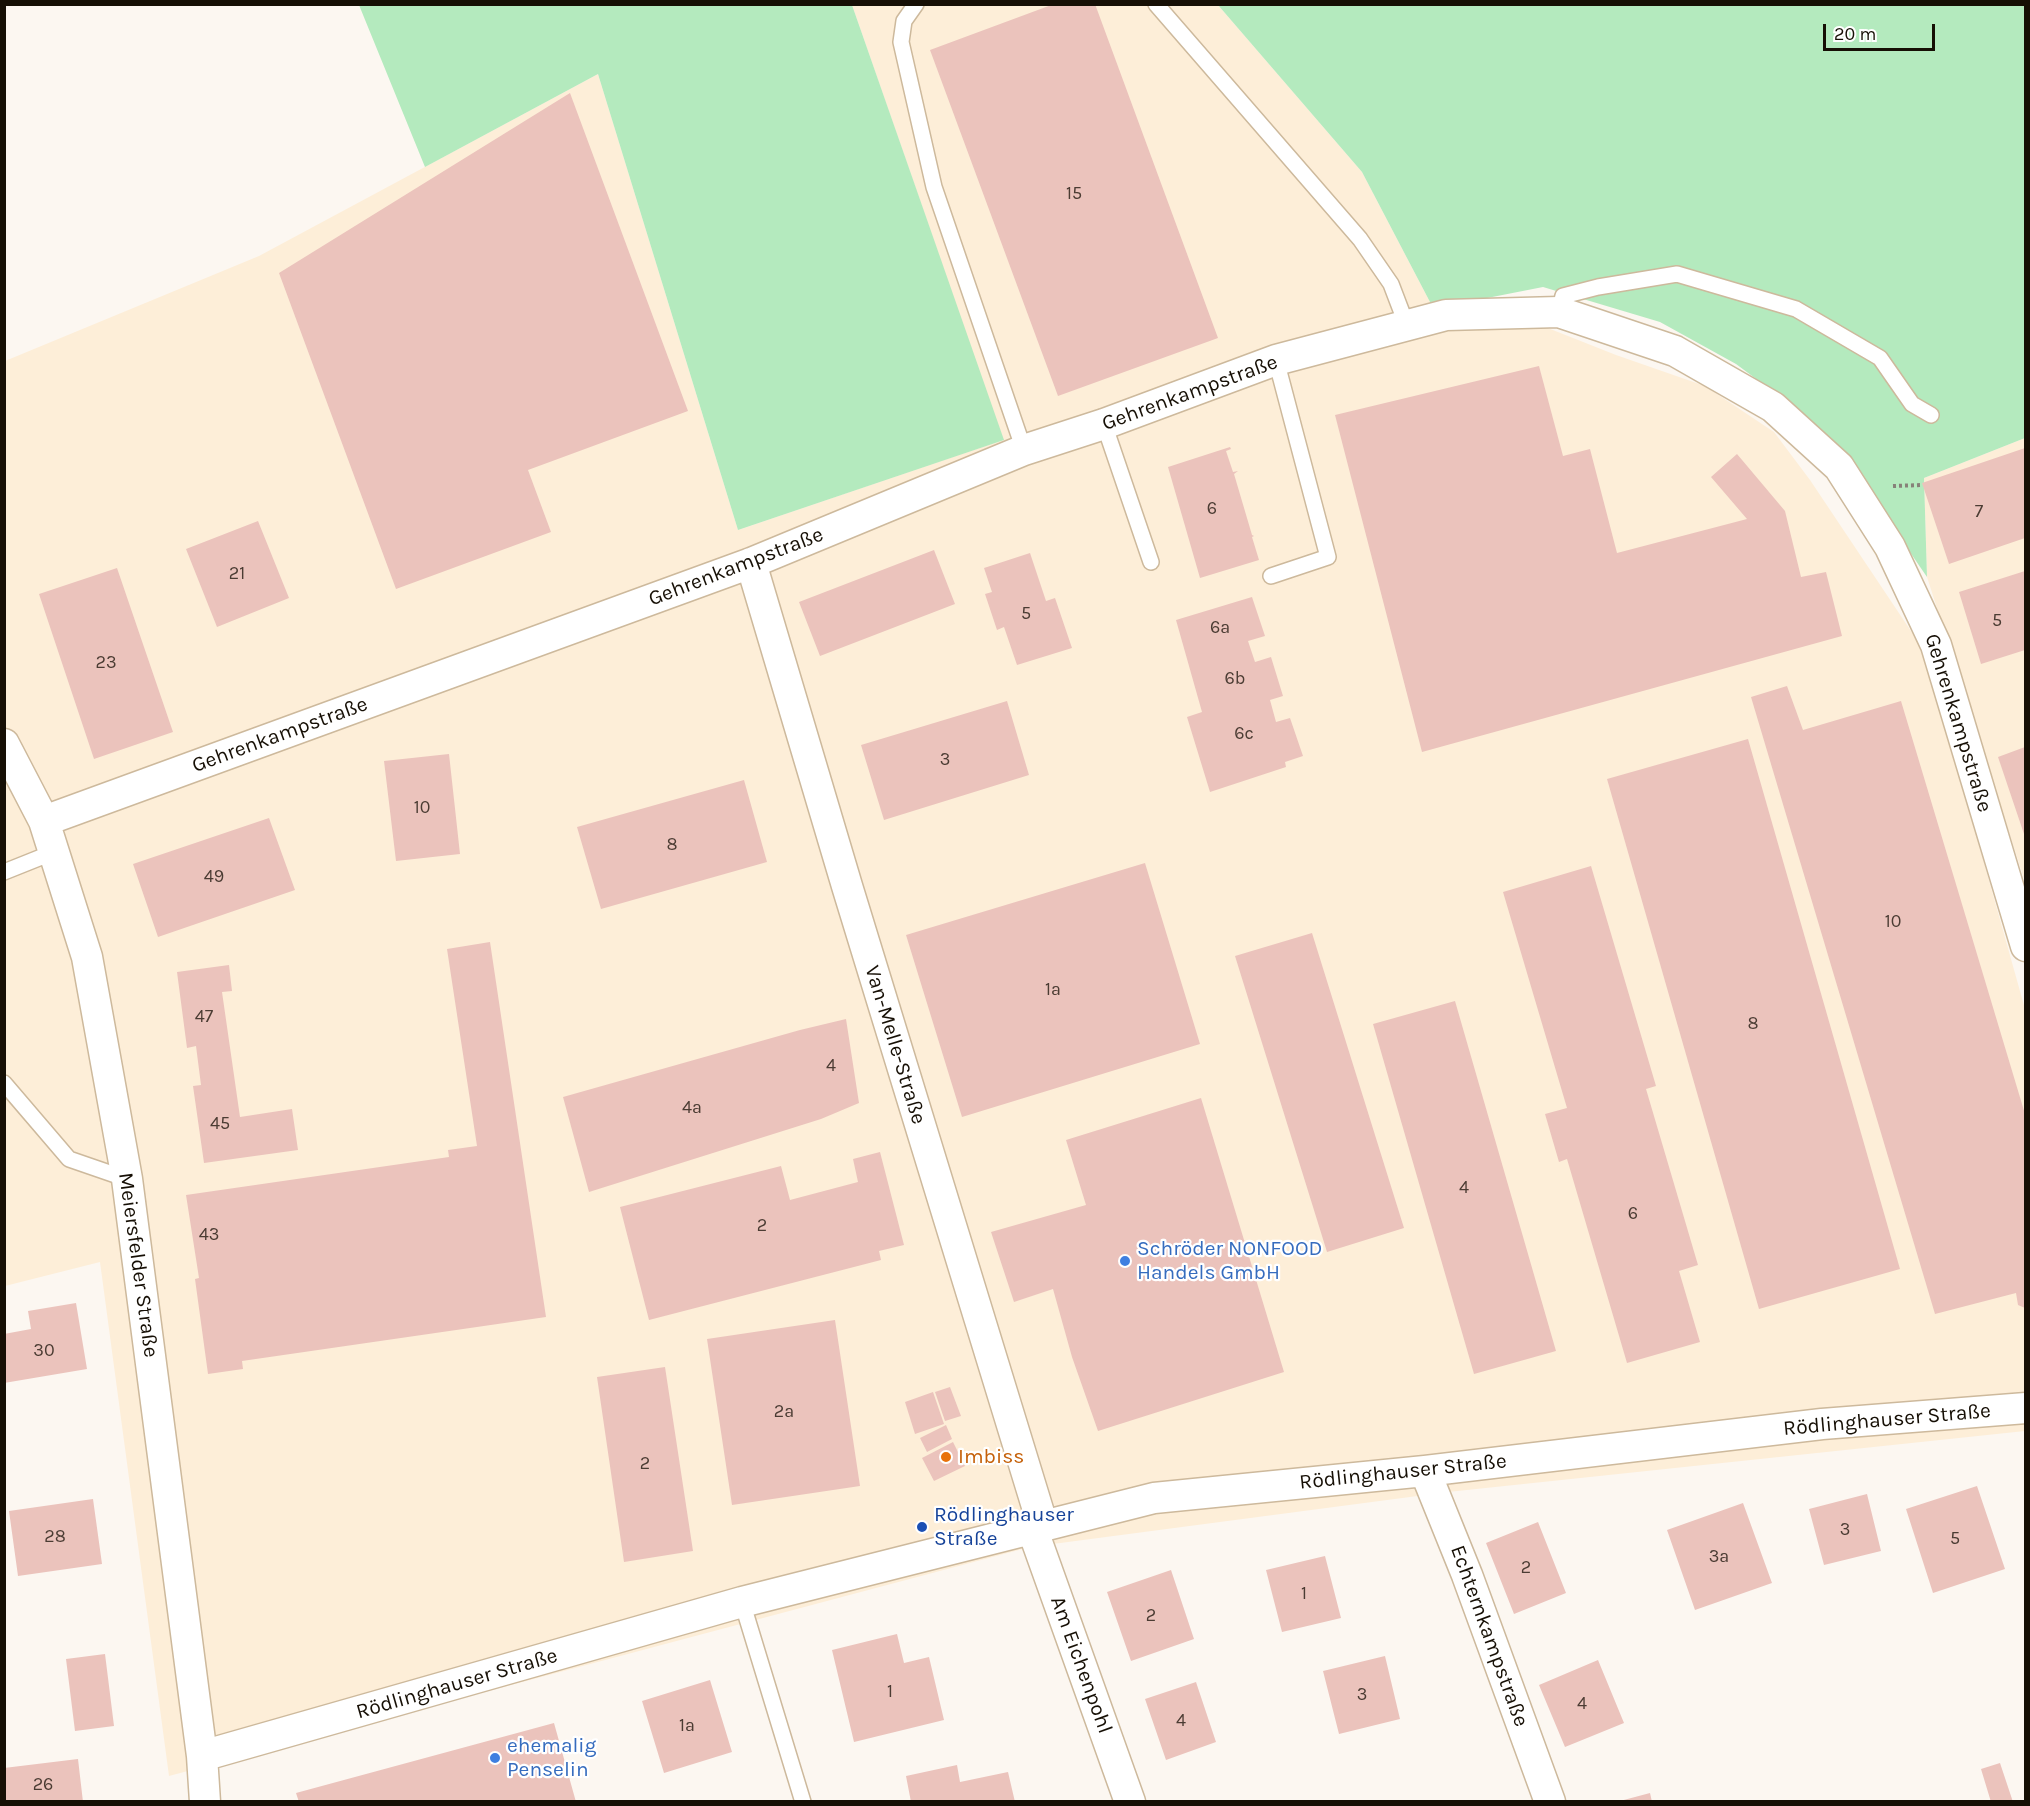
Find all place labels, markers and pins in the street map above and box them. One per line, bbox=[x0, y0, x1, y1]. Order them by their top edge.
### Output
place label: Schröder NONFOOD Handels GmbH bbox=[1137, 1236, 1322, 1286]
marker: Schröder NONFOOD Handels GmbH bbox=[1118, 1254, 1132, 1268]
place label: Imbiss bbox=[958, 1444, 1024, 1470]
marker: Imbiss bbox=[939, 1450, 953, 1464]
place label: Rödlinghauser Straße bbox=[934, 1502, 1074, 1552]
marker: Rödlinghauser Straße bbox=[915, 1520, 929, 1534]
place label: ehemalig Penselin bbox=[507, 1733, 596, 1783]
marker: ehemalig Penselin bbox=[488, 1751, 502, 1765]

